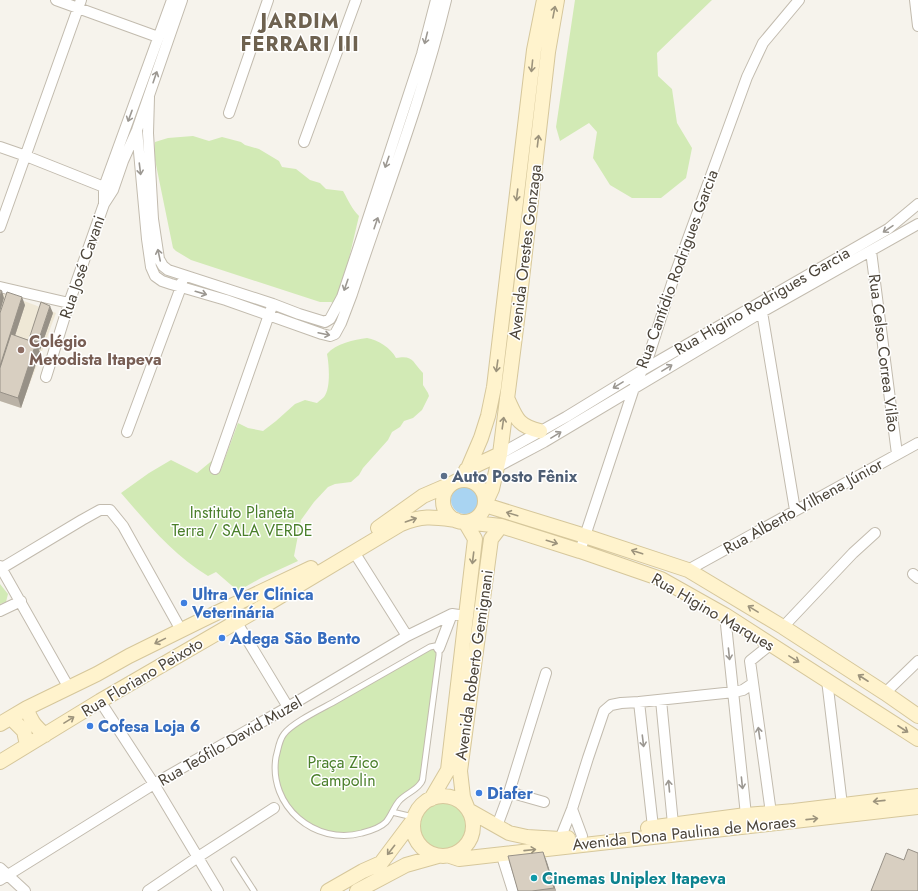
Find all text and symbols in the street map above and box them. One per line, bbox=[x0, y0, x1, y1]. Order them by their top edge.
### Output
one-way arrow bbox=[551, 6, 559, 19]
district label: JARDIM FERRARI III bbox=[240, 7, 360, 59]
one-way arrow bbox=[422, 31, 429, 44]
one-way arrow bbox=[528, 59, 536, 72]
one-way arrow bbox=[152, 71, 159, 84]
one-way arrow bbox=[125, 109, 133, 121]
one-way arrow bbox=[534, 135, 542, 148]
one-way arrow bbox=[382, 155, 390, 167]
one-way arrow bbox=[136, 162, 144, 175]
street label: Avenida Orestes Gonzaga bbox=[503, 163, 547, 341]
street label: Rua Cantídio Rodrigues Garcia bbox=[630, 166, 724, 372]
one-way arrow bbox=[514, 188, 521, 201]
street label: Rua José Cavani bbox=[54, 212, 110, 322]
one-way arrow bbox=[373, 216, 380, 229]
one-way arrow bbox=[882, 224, 893, 233]
street label: Rua Higino Rodrigues Garcia bbox=[670, 241, 854, 361]
one-way arrow bbox=[154, 249, 162, 262]
street label: Rua Celso Correa Vilão bbox=[863, 273, 905, 433]
one-way arrow bbox=[341, 279, 349, 291]
one-way arrow bbox=[194, 290, 207, 297]
place label: Colégio Metodista Itapeva bbox=[29, 330, 162, 371]
one-way arrow bbox=[317, 330, 330, 338]
marker: Colégio Metodista Itapeva bbox=[16, 345, 26, 355]
one-way arrow bbox=[493, 359, 501, 372]
one-way arrow bbox=[661, 364, 673, 372]
one-way arrow bbox=[613, 381, 624, 389]
one-way arrow bbox=[499, 417, 507, 430]
one-way arrow bbox=[550, 431, 562, 439]
street label: Rua Alberto Vilhena Júnior bbox=[719, 452, 887, 560]
place label: Auto Posto Fênix bbox=[451, 465, 578, 488]
marker: Auto Posto Fênix bbox=[439, 471, 449, 481]
park label: Instituto Planeta Terra / SALA VERDE bbox=[172, 501, 312, 542]
one-way arrow bbox=[506, 510, 519, 517]
one-way arrow bbox=[405, 516, 417, 524]
one-way arrow bbox=[545, 539, 558, 546]
one-way arrow bbox=[630, 548, 643, 555]
one-way arrow bbox=[469, 551, 477, 564]
street label: Rua Higino Marques bbox=[647, 567, 779, 657]
street label: Avenida Roberto Gemignani bbox=[449, 568, 499, 762]
place label: Ultra Ver Clínica Veterinária bbox=[191, 583, 314, 624]
marker: Ultra Ver Clínica Veterinária bbox=[179, 598, 189, 608]
one-way arrow bbox=[747, 604, 759, 612]
place label: Adega São Bento bbox=[229, 627, 360, 650]
street label: Rua Floriano Peixoto bbox=[77, 631, 207, 722]
marker: Adega São Bento bbox=[217, 633, 227, 643]
one-way arrow bbox=[155, 637, 167, 645]
one-way arrow bbox=[726, 647, 733, 660]
one-way arrow bbox=[788, 655, 800, 663]
one-way arrow bbox=[857, 674, 868, 683]
street label: Rua Teófilo David Muzel bbox=[154, 690, 306, 792]
one-way arrow bbox=[63, 715, 75, 723]
place label: Cofesa Loja 6 bbox=[98, 715, 200, 738]
marker: Cofesa Loja 6 bbox=[85, 721, 95, 731]
one-way arrow bbox=[897, 725, 908, 733]
one-way arrow bbox=[755, 727, 763, 740]
one-way arrow bbox=[640, 734, 647, 747]
park label: Praça Zico Campolin bbox=[307, 751, 379, 792]
one-way arrow bbox=[739, 776, 746, 789]
one-way arrow bbox=[665, 780, 673, 793]
place label: Diafer bbox=[487, 782, 533, 805]
marker: Diafer bbox=[474, 788, 484, 798]
one-way arrow bbox=[873, 797, 886, 805]
street label: Avenida Dona Paulina de Moraes bbox=[571, 810, 797, 856]
one-way arrow bbox=[806, 815, 819, 823]
one-way arrow bbox=[387, 845, 395, 856]
one-way arrow bbox=[523, 846, 536, 854]
place label: Cinemas Uniplex Itapeva bbox=[542, 867, 726, 890]
marker: Cinemas Uniplex Itapeva bbox=[529, 873, 539, 883]

